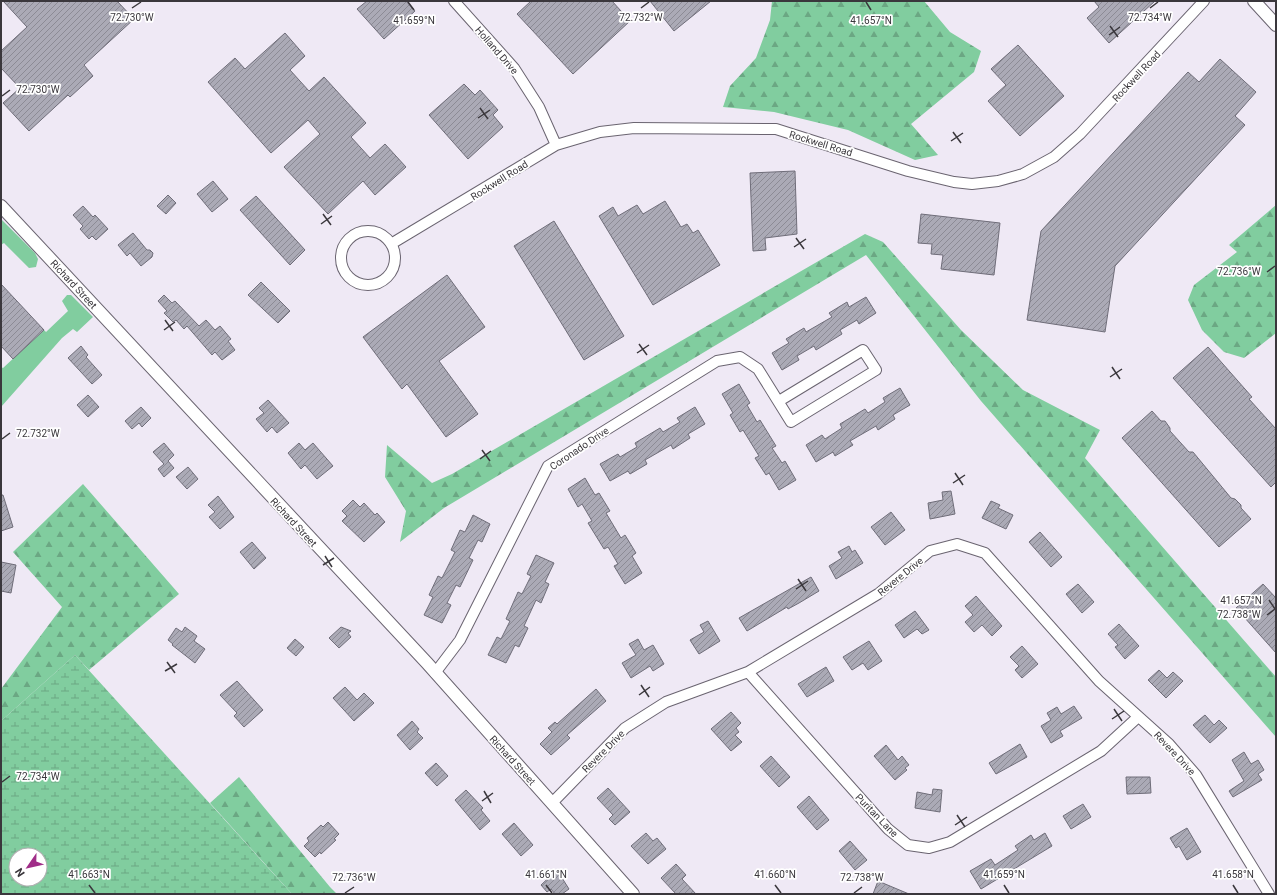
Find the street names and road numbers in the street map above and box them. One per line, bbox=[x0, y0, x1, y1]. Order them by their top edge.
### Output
street label: Holland Drive bbox=[473, 24, 520, 76]
street label: Rockwell Road bbox=[1110, 49, 1163, 104]
street label: Rockwell Road bbox=[788, 129, 854, 158]
street label: Rockwell Road bbox=[469, 158, 530, 202]
street label: Richard Street bbox=[48, 258, 99, 311]
street label: Coronado Drive bbox=[548, 425, 611, 472]
street label: Richard Street bbox=[268, 496, 319, 549]
street label: Revere Drive bbox=[875, 555, 925, 598]
street label: Revere Drive bbox=[580, 728, 627, 775]
street label: Revere Drive bbox=[1152, 729, 1197, 777]
street label: Richard Street bbox=[488, 733, 538, 787]
street label: Puritan Lane bbox=[853, 791, 900, 839]

